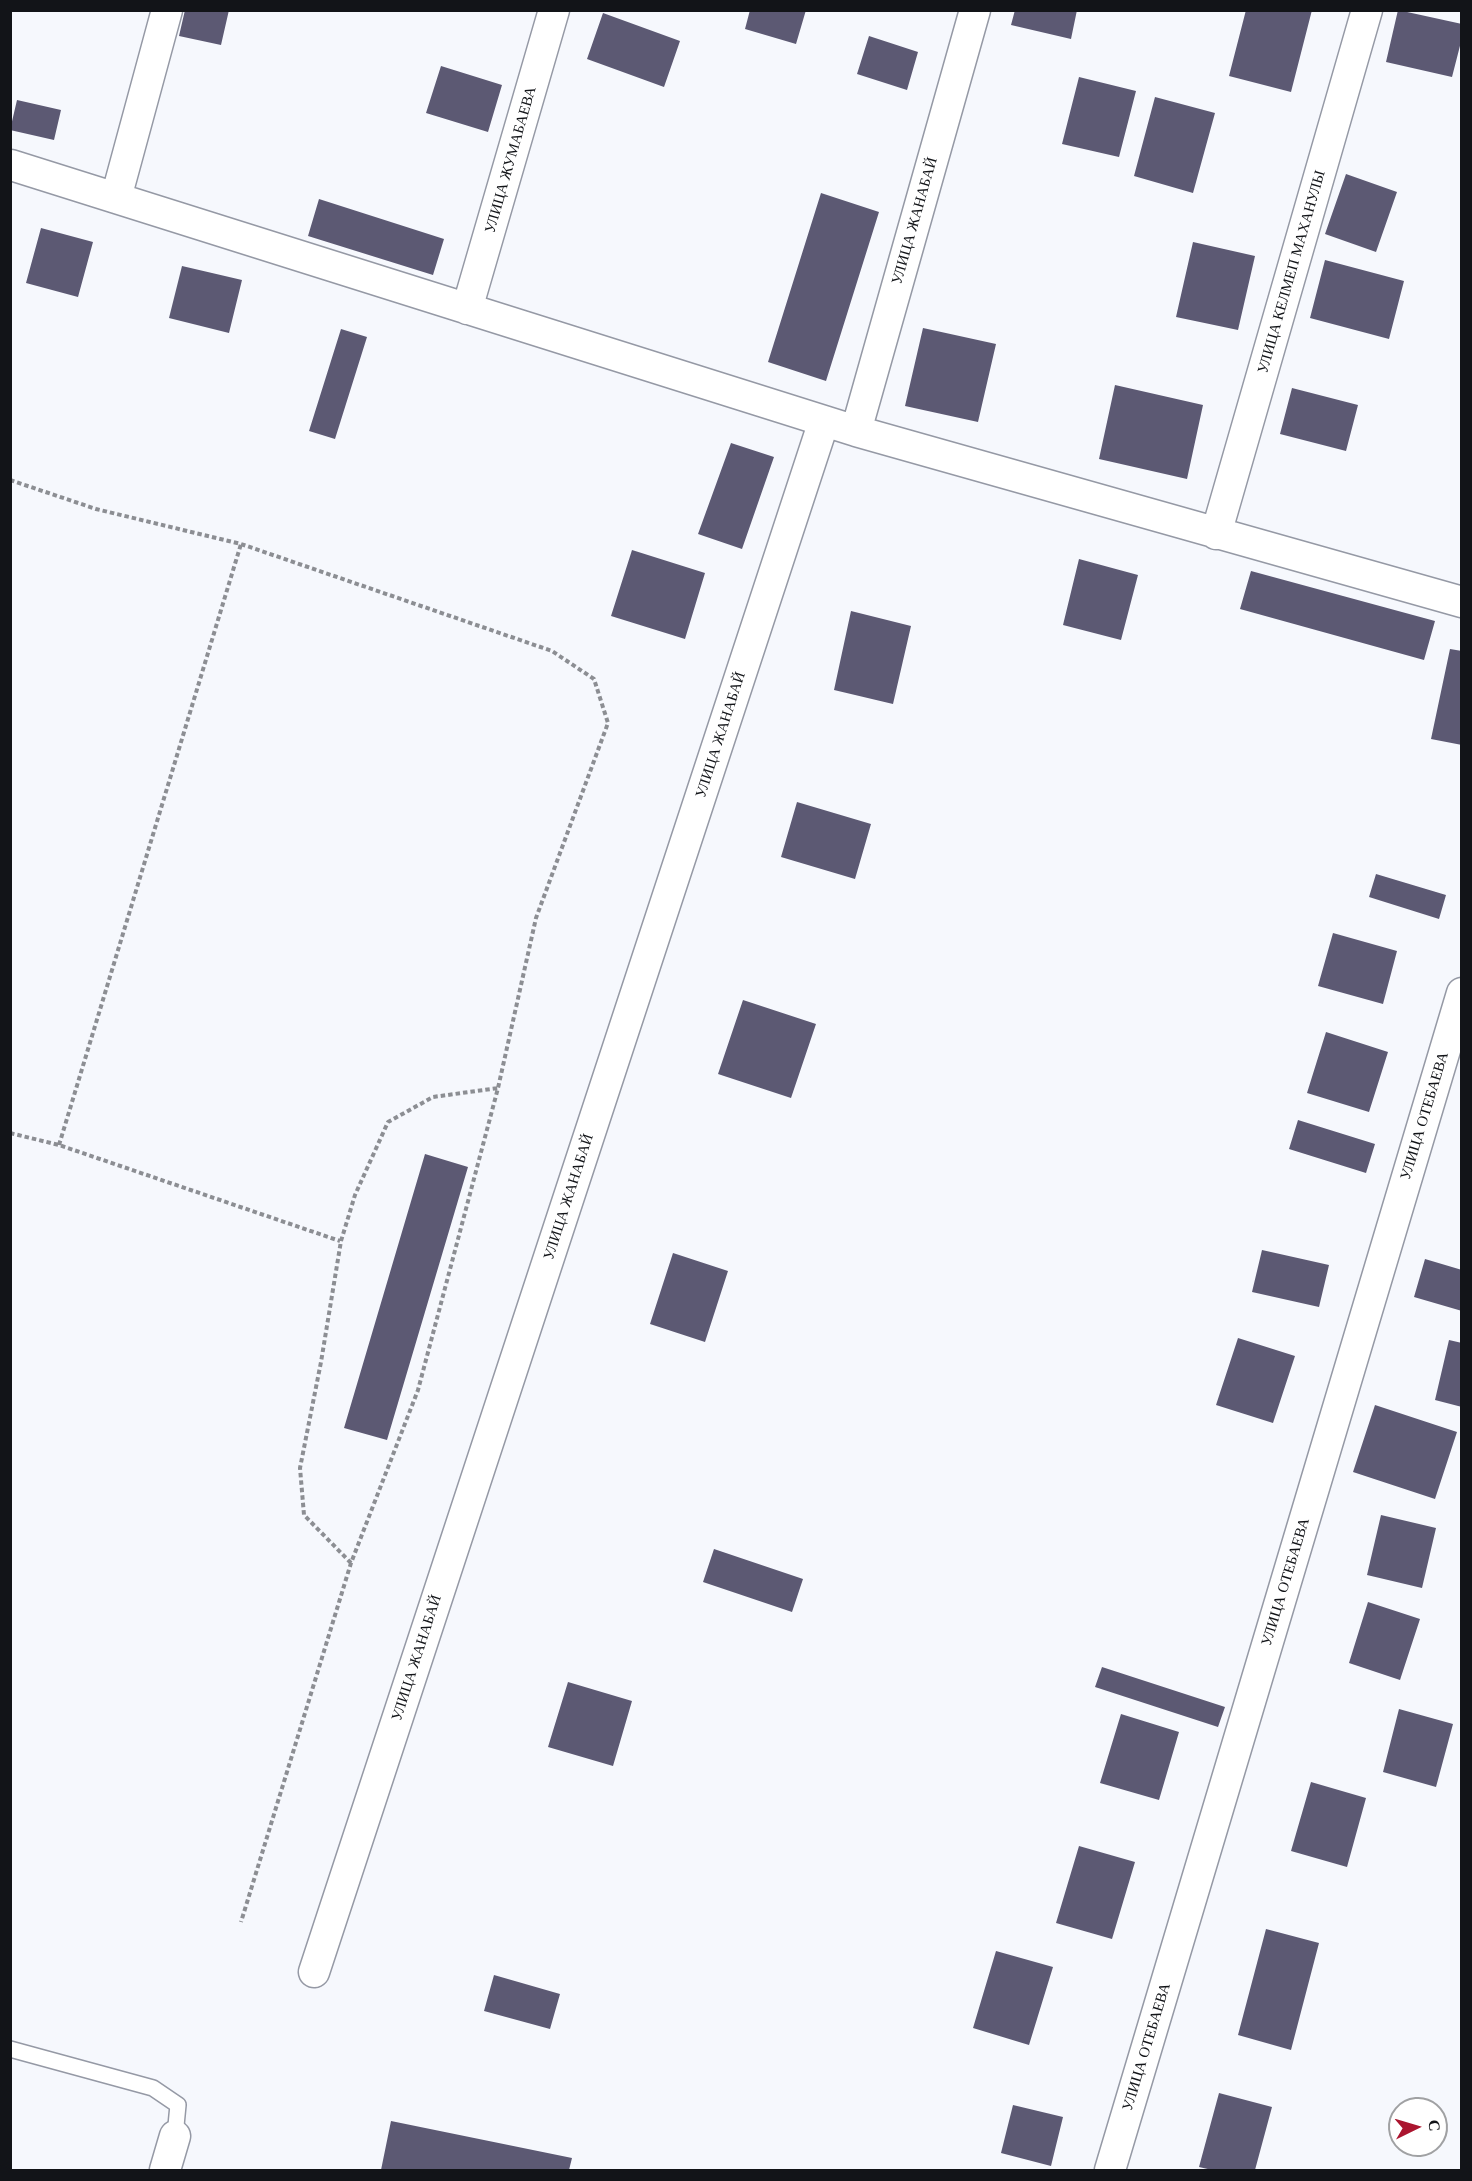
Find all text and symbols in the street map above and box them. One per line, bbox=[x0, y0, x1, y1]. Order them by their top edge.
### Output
street label: УЛИЦА ЖУМАБАЕВА bbox=[481, 85, 541, 235]
street label: УЛИЦА ЖАНАБАЙ bbox=[888, 155, 942, 287]
street label: УЛИЦА КЕЛМЕП МАХАНУЛЫ bbox=[1254, 168, 1330, 376]
street label: УЛИЦА ЖАНАБАЙ bbox=[692, 670, 750, 800]
street label: УЛИЦА ОТЕБАЕВА bbox=[1397, 1050, 1453, 1182]
street label: УЛИЦА ЖАНАБАЙ bbox=[540, 1132, 598, 1262]
street label: УЛИЦА ОТЕБАЕВА bbox=[1258, 1516, 1314, 1648]
street label: УЛИЦА ЖАНАБАЙ bbox=[388, 1593, 446, 1723]
street label: УЛИЦА ОТЕБАЕВА bbox=[1119, 1981, 1175, 2113]
north arrow bbox=[1388, 2097, 1448, 2157]
text: С bbox=[1425, 2119, 1443, 2132]

